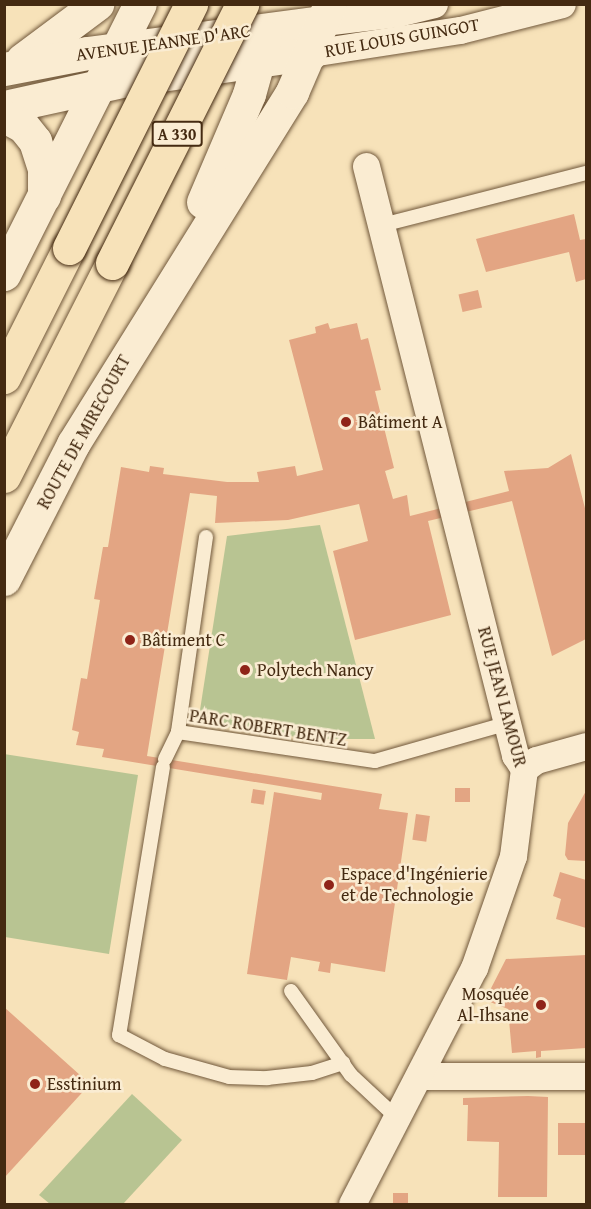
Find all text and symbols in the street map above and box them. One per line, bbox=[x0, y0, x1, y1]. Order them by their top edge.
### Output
street label: RUE LOUIS GUINGOT bbox=[323, 14, 481, 62]
street label: AVENUE JEANNE D'ARC bbox=[74, 20, 252, 66]
road number: A 330 bbox=[152, 121, 202, 147]
street label: ROUTE DE MIRECOURT bbox=[33, 351, 135, 513]
place label: Bâtiment A bbox=[358, 411, 443, 433]
marker: Bâtiment A bbox=[339, 415, 353, 429]
street label: RUE JEAN LAMOUR bbox=[473, 625, 531, 769]
place label: Bâtiment C bbox=[142, 629, 225, 651]
marker: Bâtiment C bbox=[123, 633, 137, 647]
place label: Polytech Nancy bbox=[257, 659, 374, 681]
marker: Polytech Nancy bbox=[238, 663, 252, 677]
street label: PARC ROBERT BENTZ bbox=[188, 705, 348, 751]
place label: Espace d'Ingénierie et de Technologie bbox=[341, 864, 488, 906]
marker: Espace d'Ingénierie et de Technologie bbox=[322, 878, 336, 892]
place label: Mosquée Al-Ihsane bbox=[457, 984, 529, 1026]
marker: Mosquée Al-Ihsane bbox=[534, 998, 548, 1012]
place label: Esstinium bbox=[47, 1073, 121, 1095]
marker: Esstinium bbox=[28, 1077, 42, 1091]

